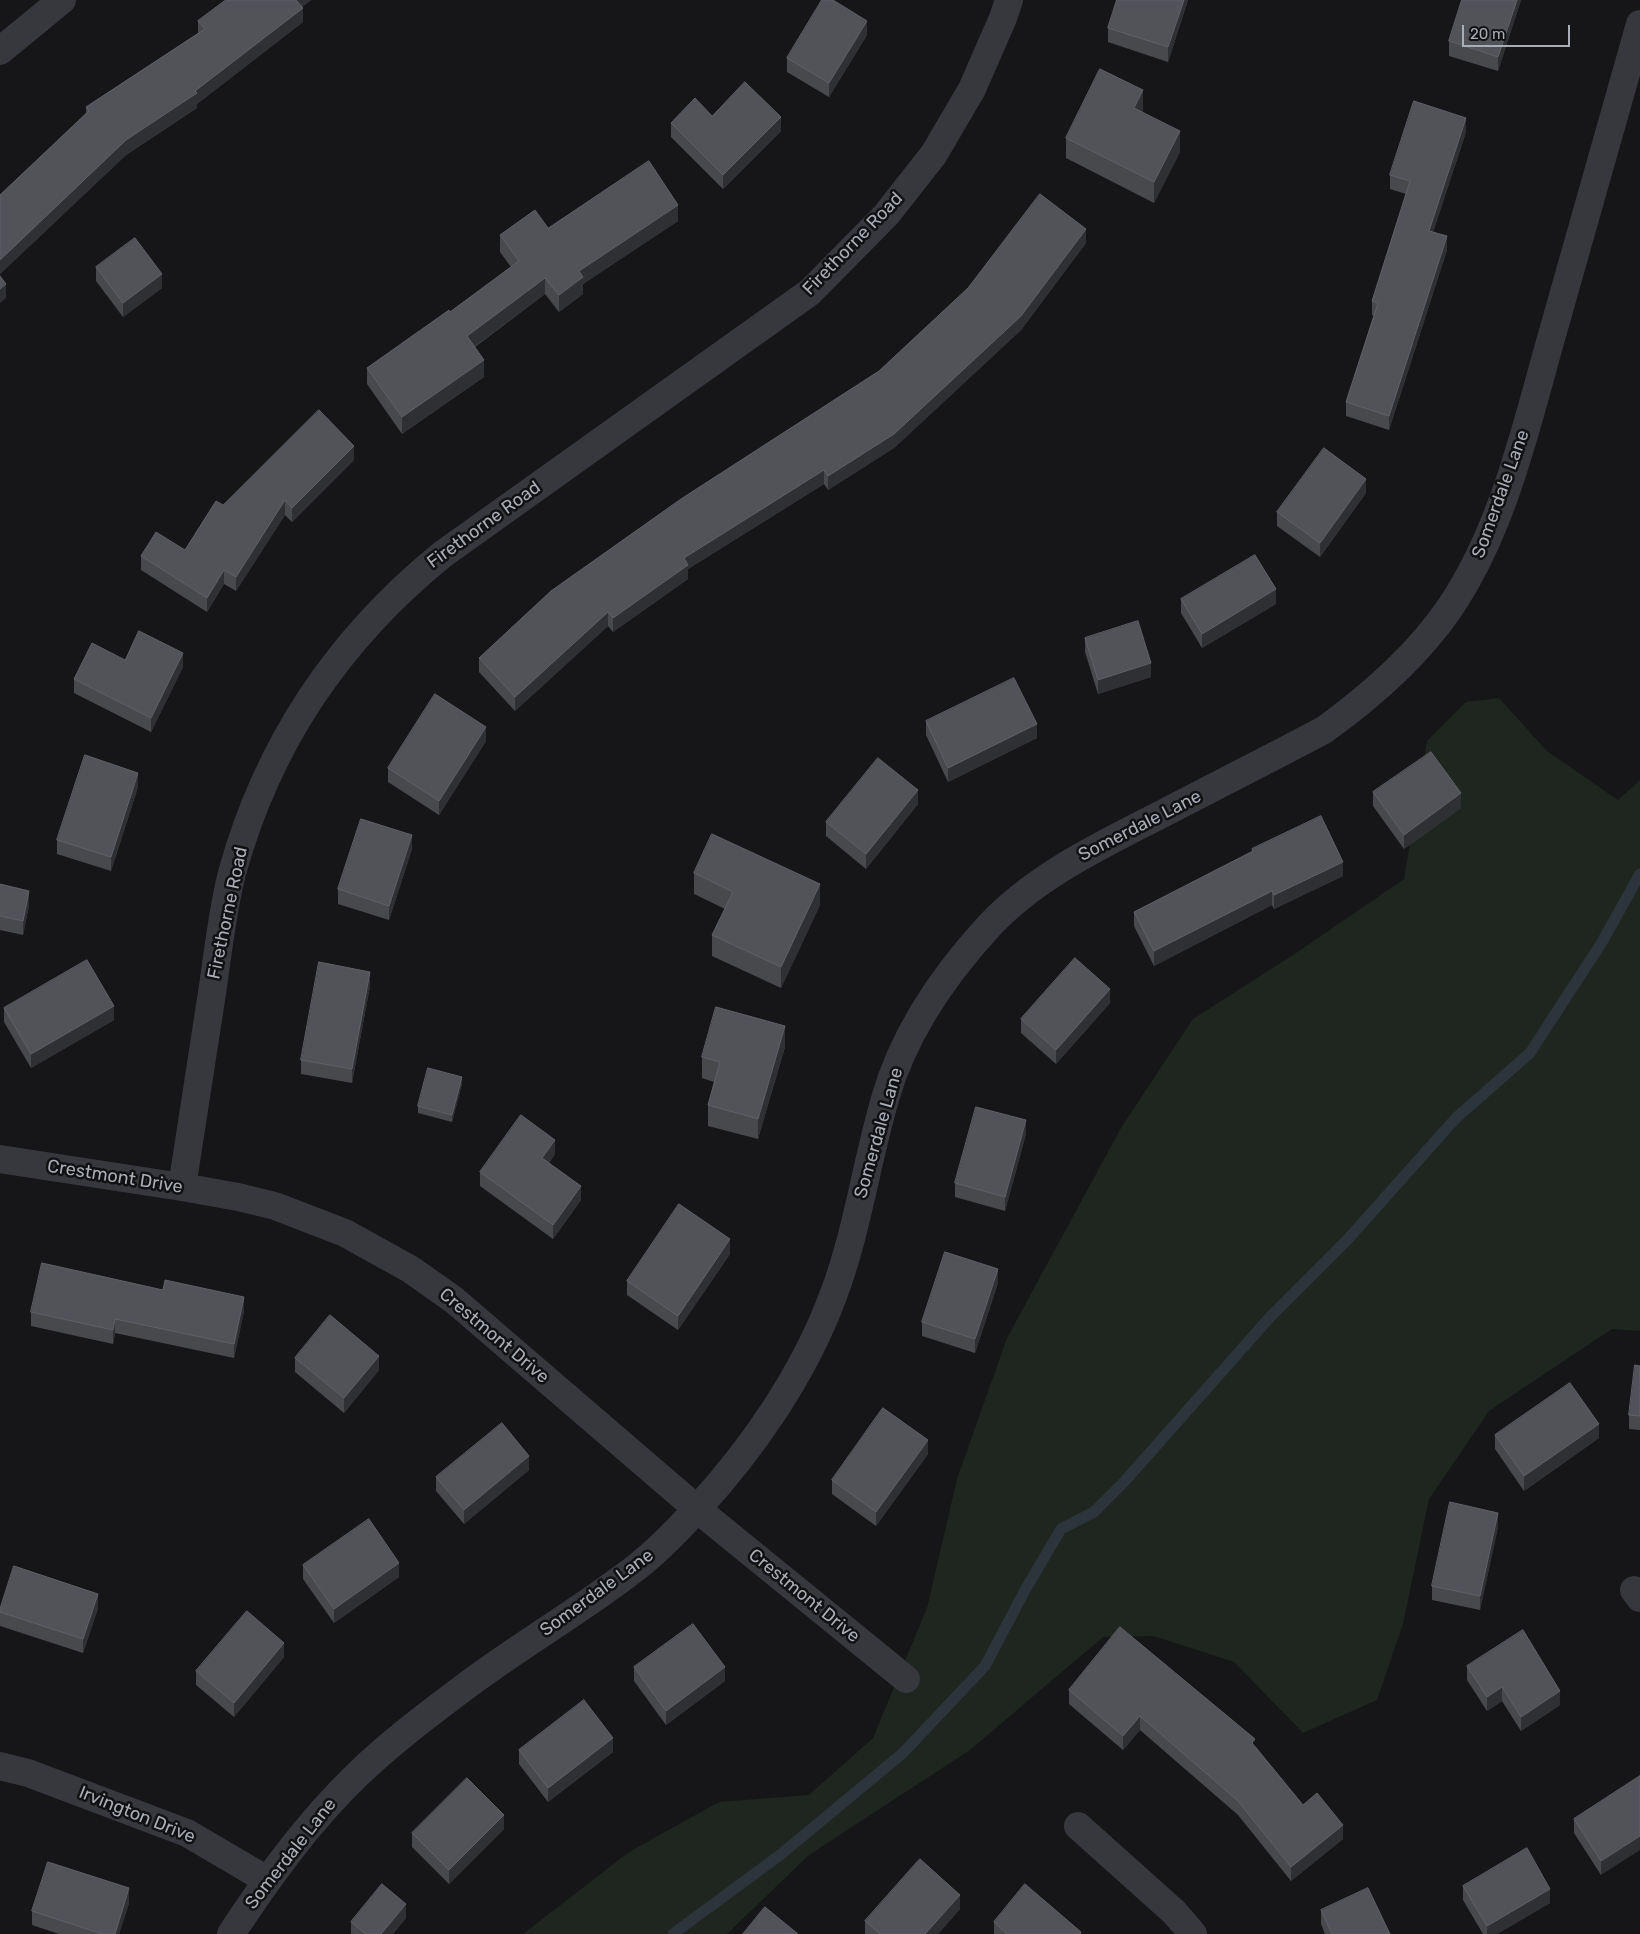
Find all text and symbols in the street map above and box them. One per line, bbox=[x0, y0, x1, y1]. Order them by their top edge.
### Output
scale bar bbox=[1465, 15, 1572, 47]
text: 20 m bbox=[1470, 25, 1505, 43]
street label: Firethorne Road bbox=[798, 188, 908, 300]
street label: Somerdale Lane bbox=[1468, 427, 1534, 561]
street label: Firethorne Road bbox=[423, 477, 545, 573]
street label: Somerdale Lane bbox=[1075, 786, 1205, 866]
street label: Firethorne Road bbox=[203, 845, 253, 981]
street label: Somerdale Lane bbox=[850, 1065, 908, 1201]
street label: Crestmont Drive bbox=[46, 1156, 184, 1198]
street label: Crestmont Drive bbox=[435, 1284, 553, 1388]
street label: Somerdale Lane bbox=[536, 1545, 658, 1641]
street label: Crestmont Drive bbox=[744, 1545, 864, 1647]
street label: Irvington Drive bbox=[76, 1782, 198, 1848]
street label: Somerdale Lane bbox=[241, 1794, 341, 1914]

